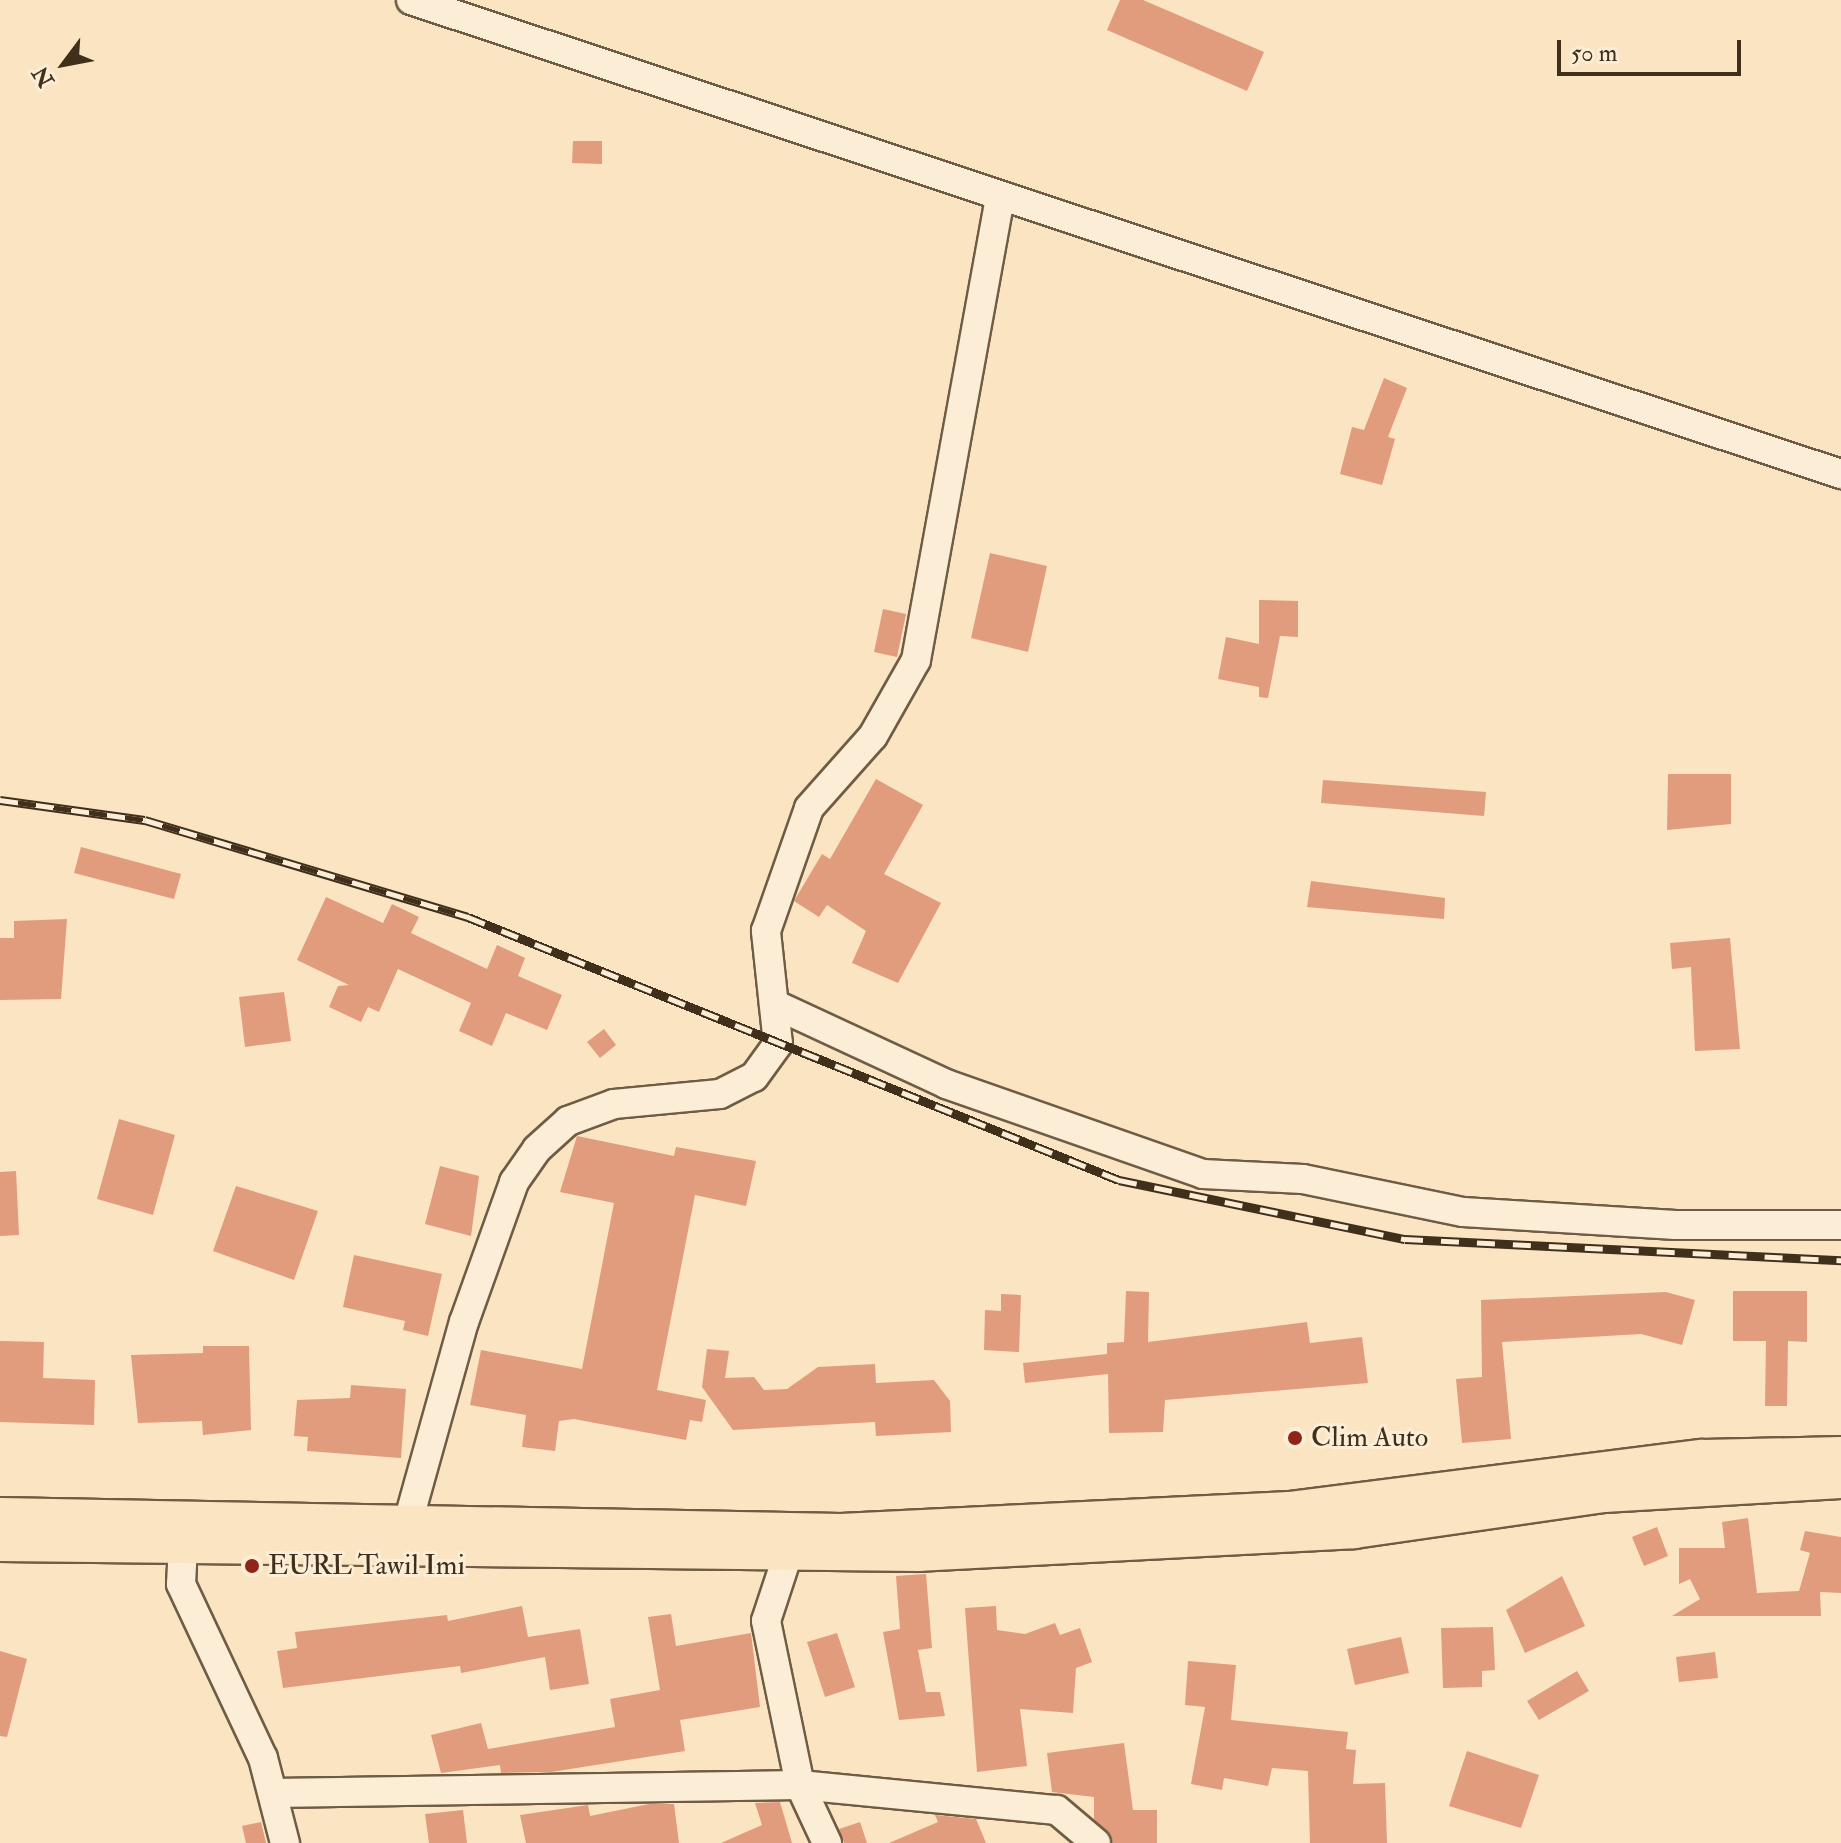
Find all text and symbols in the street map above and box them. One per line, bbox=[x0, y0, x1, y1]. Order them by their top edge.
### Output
north arrow bbox=[24, 24, 104, 104]
scale bar bbox=[1561, 24, 1745, 74]
text: 50 m bbox=[1571, 38, 1617, 69]
text: N bbox=[27, 61, 61, 92]
place label: Clim Auto bbox=[1311, 1421, 1428, 1455]
marker: Clim Auto bbox=[1286, 1429, 1304, 1447]
place label: EURL Tawil Imi bbox=[268, 1549, 465, 1583]
marker: EURL Tawil Imi bbox=[243, 1557, 261, 1575]

